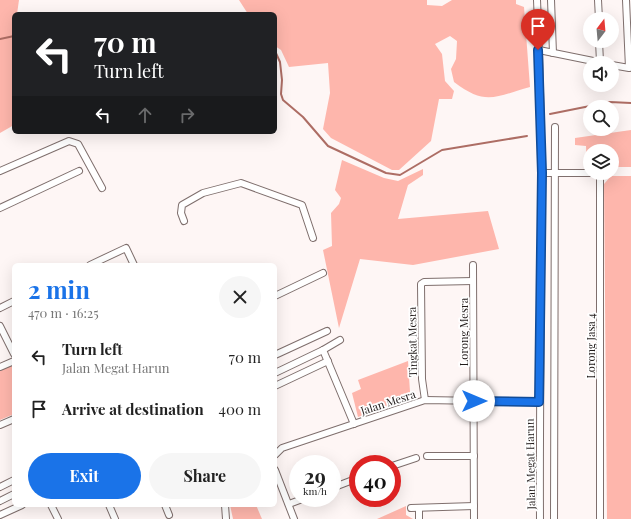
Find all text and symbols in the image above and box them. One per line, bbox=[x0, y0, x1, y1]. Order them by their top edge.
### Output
pin bbox=[521, 9, 555, 50]
north arrow bbox=[583, 12, 619, 48]
map controls bbox=[583, 12, 619, 180]
icon: arrive bbox=[527, 15, 549, 37]
text: 70 m bbox=[94, 23, 157, 60]
icon: left bbox=[28, 28, 80, 80]
button: sound bbox=[583, 56, 619, 92]
text: Turn left bbox=[94, 59, 164, 83]
button: search bbox=[583, 100, 619, 136]
icon: left bbox=[92, 104, 114, 126]
icon: ahead bbox=[134, 104, 156, 126]
icon: right bbox=[176, 104, 198, 126]
button: layers bbox=[583, 144, 619, 180]
text: 2 min bbox=[28, 273, 90, 305]
button: close bbox=[219, 276, 261, 318]
street label: Lorong Mesra bbox=[456, 297, 471, 366]
text: 470 m · 16:25 bbox=[28, 304, 99, 321]
street label: Tingkat Mesra bbox=[404, 306, 420, 377]
street label: Lorong Jasa 4 bbox=[583, 313, 598, 379]
text: Turn left bbox=[62, 339, 123, 359]
icon: left bbox=[28, 346, 50, 368]
text: 70 m bbox=[229, 347, 261, 367]
text: Jalan Megat Harun bbox=[62, 359, 169, 376]
position arrow bbox=[453, 380, 495, 422]
street label: Jalan Mesra bbox=[358, 386, 418, 418]
icon: arrive bbox=[28, 398, 50, 420]
text: Arrive at destination bbox=[62, 399, 204, 419]
text: 400 m bbox=[219, 399, 261, 419]
street label: Jalan Megat Harun bbox=[522, 418, 538, 511]
button: Exit bbox=[28, 453, 141, 499]
button: Share bbox=[149, 453, 261, 499]
speed limit sign: 40 bbox=[349, 455, 401, 507]
text: 29 bbox=[304, 462, 326, 489]
text: km/h bbox=[303, 484, 327, 498]

